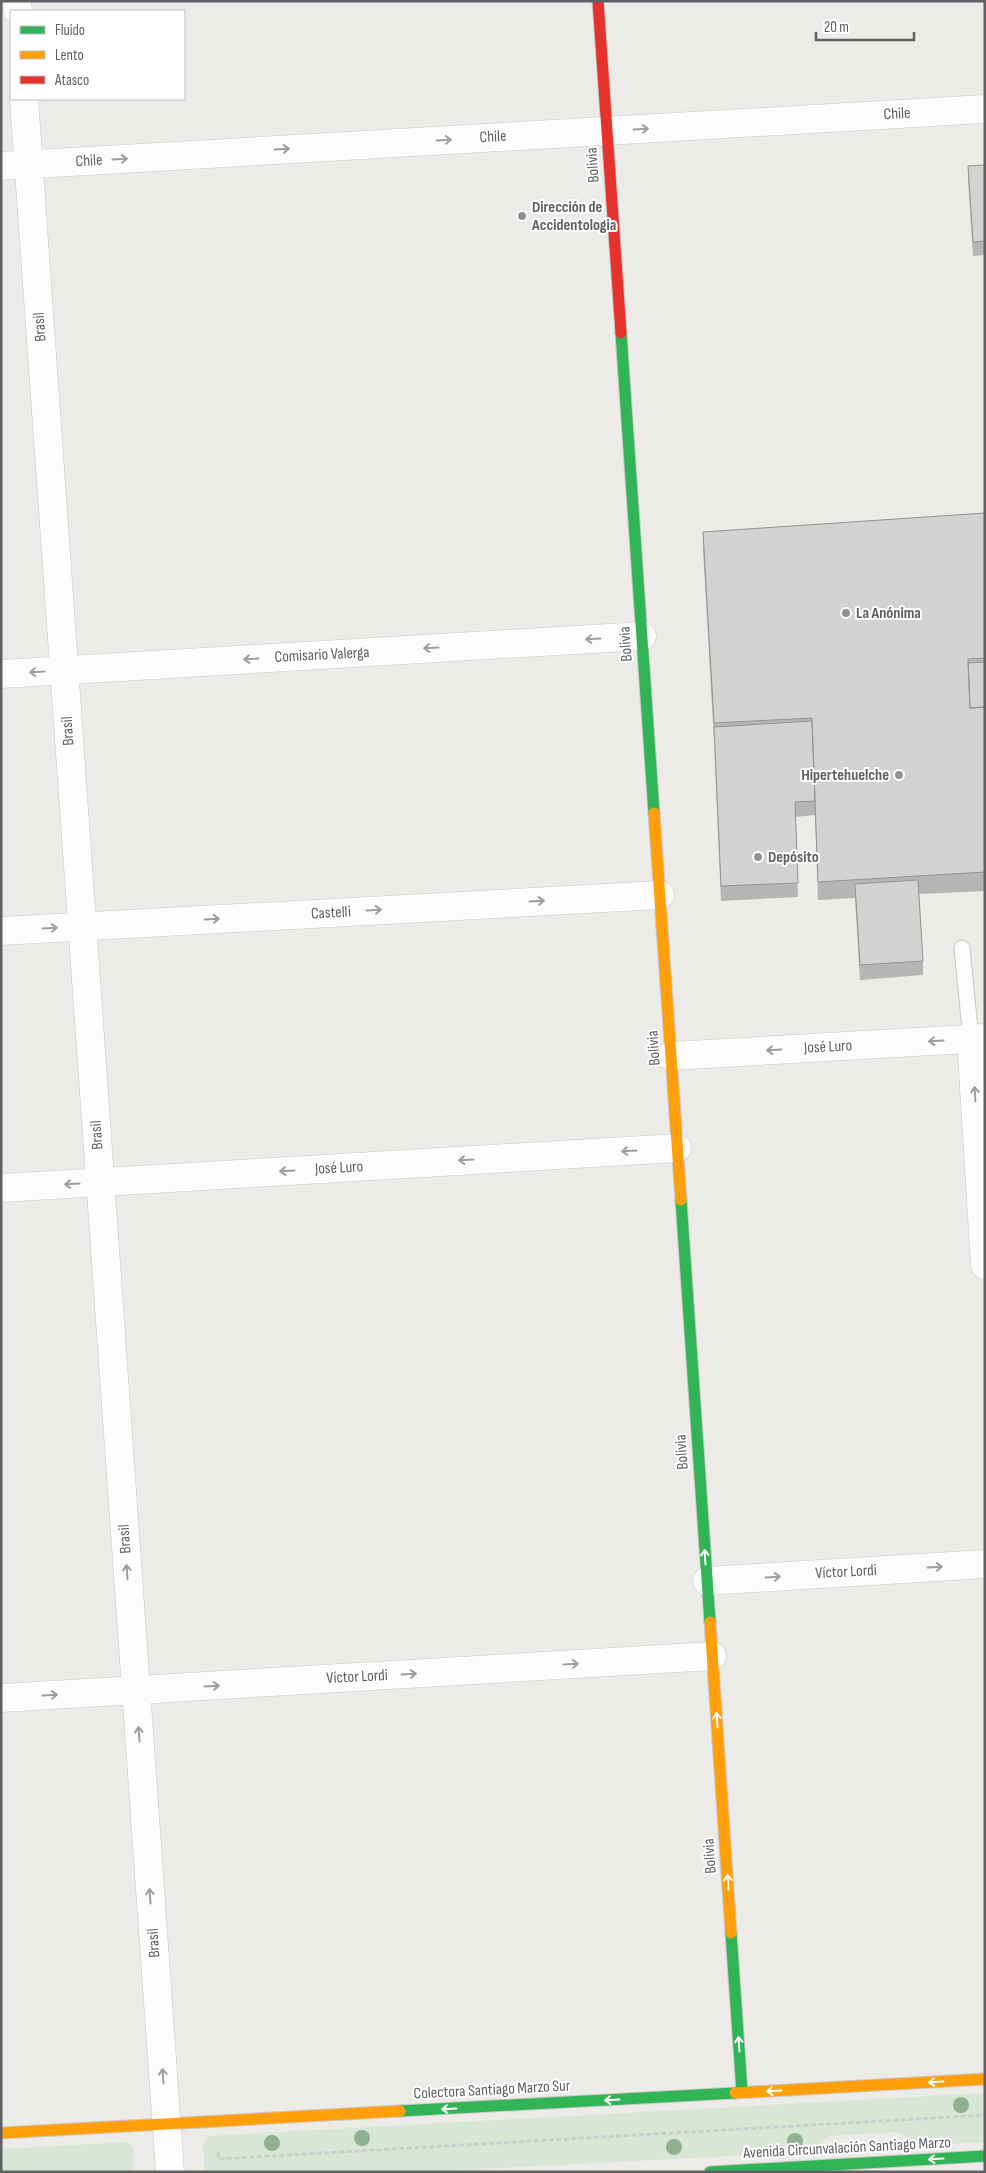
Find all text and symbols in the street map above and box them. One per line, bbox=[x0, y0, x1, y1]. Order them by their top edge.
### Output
legend bbox=[10, 10, 185, 100]
scale bar bbox=[816, 10, 914, 42]
text: 20 m bbox=[824, 18, 849, 37]
text: Fluido bbox=[55, 21, 85, 40]
text: Lento bbox=[55, 46, 84, 65]
text: Atasco bbox=[54, 71, 89, 90]
street label: Chile bbox=[883, 104, 911, 124]
one-way arrow bbox=[633, 124, 649, 133]
street label: Chile bbox=[479, 127, 507, 147]
one-way arrow bbox=[436, 136, 452, 145]
one-way arrow bbox=[274, 145, 290, 154]
street label: Bolivia bbox=[582, 147, 604, 183]
street label: Chile bbox=[75, 151, 103, 171]
one-way arrow bbox=[112, 154, 128, 163]
place label: Dirección de Accidentologia bbox=[531, 198, 616, 235]
marker: Dirección de Accidentologia bbox=[516, 210, 528, 222]
street label: Brasil bbox=[29, 312, 50, 342]
place label: La Anónima bbox=[856, 604, 921, 623]
marker: La Anónima bbox=[840, 607, 852, 619]
street label: Bolivia bbox=[615, 626, 637, 662]
one-way arrow bbox=[586, 634, 602, 643]
street label: Comisario Valerga bbox=[274, 643, 370, 667]
one-way arrow bbox=[423, 644, 439, 653]
one-way arrow bbox=[244, 654, 260, 664]
one-way arrow bbox=[29, 667, 45, 676]
street label: Brasil bbox=[57, 716, 78, 746]
place label: Hipertehuelche bbox=[801, 766, 889, 785]
marker: Hipertehuelche bbox=[893, 769, 905, 781]
place label: Depósito bbox=[768, 848, 819, 867]
marker: Depósito bbox=[752, 851, 764, 863]
one-way arrow bbox=[528, 897, 544, 906]
street label: Castelli bbox=[311, 902, 351, 924]
one-way arrow bbox=[366, 906, 382, 915]
one-way arrow bbox=[204, 915, 220, 924]
one-way arrow bbox=[42, 924, 58, 933]
street label: Bolivia bbox=[643, 1030, 665, 1066]
street label: José Luro bbox=[802, 1036, 853, 1058]
one-way arrow bbox=[928, 1036, 944, 1045]
one-way arrow bbox=[766, 1046, 782, 1055]
one-way arrow bbox=[970, 1086, 979, 1102]
street label: Brasil bbox=[86, 1120, 107, 1150]
one-way arrow bbox=[621, 1146, 637, 1155]
one-way arrow bbox=[459, 1156, 475, 1165]
street label: José Luro bbox=[313, 1157, 364, 1179]
one-way arrow bbox=[279, 1167, 295, 1176]
one-way arrow bbox=[64, 1179, 80, 1188]
street label: Bolivia bbox=[671, 1434, 693, 1470]
street label: Brasil bbox=[114, 1524, 135, 1554]
one-way arrow bbox=[701, 1550, 710, 1566]
street label: Víctor Lordi bbox=[815, 1561, 877, 1583]
one-way arrow bbox=[927, 1562, 943, 1572]
one-way arrow bbox=[123, 1564, 132, 1580]
one-way arrow bbox=[765, 1572, 781, 1581]
one-way arrow bbox=[563, 1660, 579, 1669]
street label: Víctor Lordi bbox=[326, 1666, 388, 1688]
one-way arrow bbox=[401, 1669, 417, 1678]
one-way arrow bbox=[204, 1681, 220, 1690]
one-way arrow bbox=[42, 1691, 58, 1700]
one-way arrow bbox=[712, 1712, 721, 1728]
one-way arrow bbox=[134, 1726, 144, 1742]
street label: Bolivia bbox=[699, 1838, 721, 1874]
one-way arrow bbox=[723, 1874, 732, 1890]
one-way arrow bbox=[146, 1888, 155, 1904]
street label: Brasil bbox=[143, 1928, 164, 1958]
one-way arrow bbox=[734, 2036, 743, 2052]
one-way arrow bbox=[159, 2068, 168, 2084]
street label: Colectora Santiago Marzo Sur bbox=[413, 2076, 571, 2104]
one-way arrow bbox=[928, 2077, 944, 2086]
one-way arrow bbox=[766, 2086, 782, 2095]
one-way arrow bbox=[604, 2095, 620, 2104]
one-way arrow bbox=[442, 2104, 458, 2113]
street label: Avenida Circunvalación Santiago Marzo bbox=[742, 2133, 951, 2163]
one-way arrow bbox=[928, 2154, 944, 2164]

